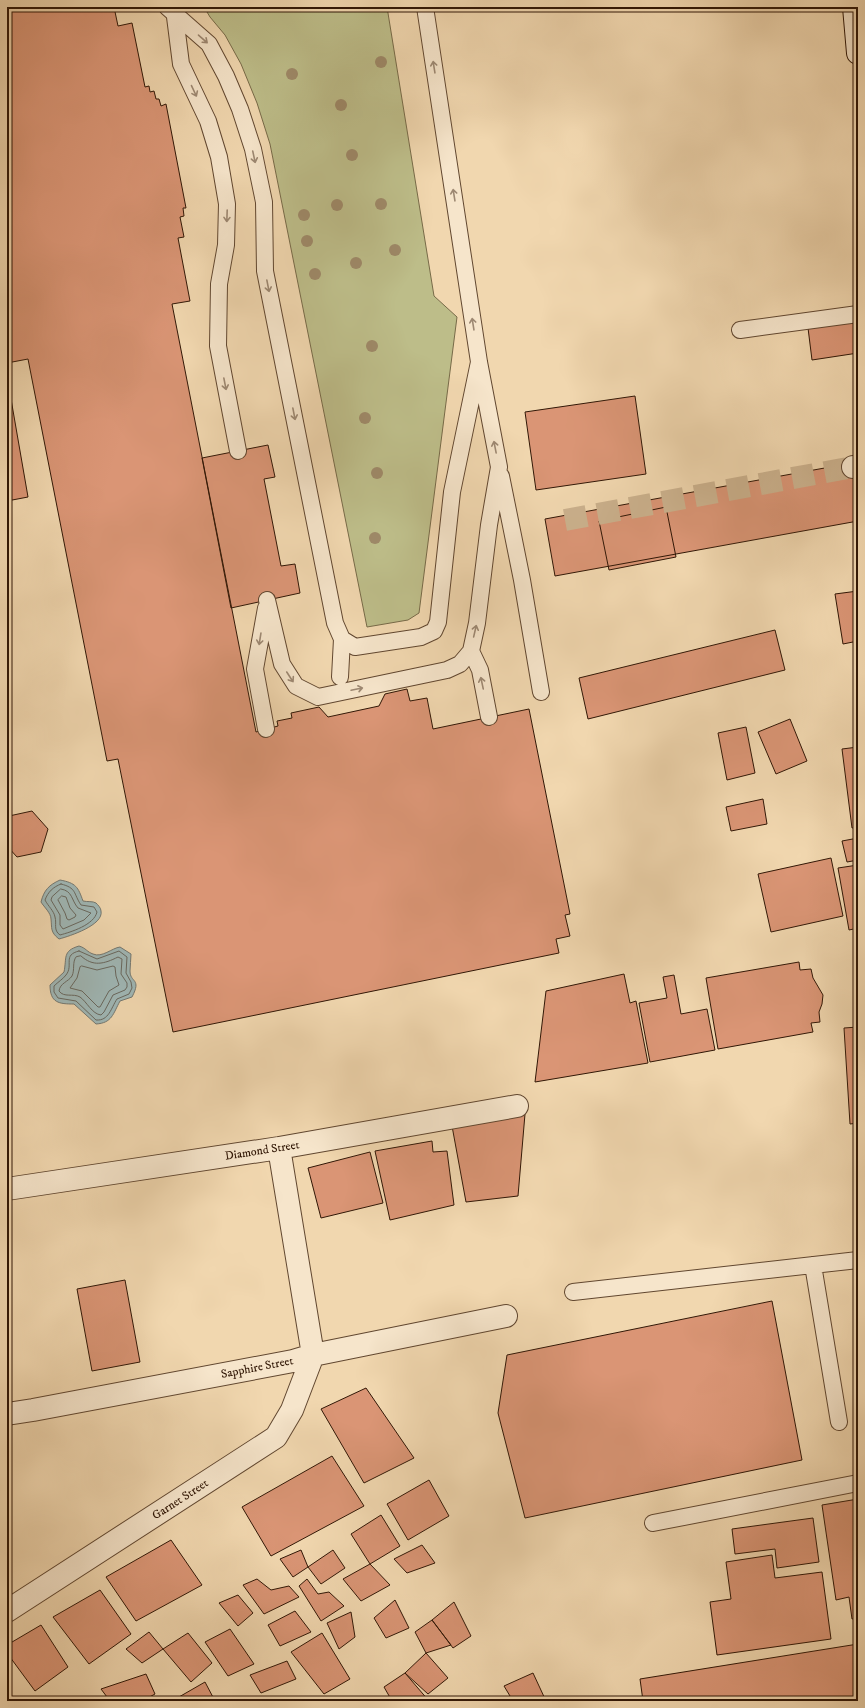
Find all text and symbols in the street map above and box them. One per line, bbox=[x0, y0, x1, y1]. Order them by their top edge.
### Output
one-way arrow bbox=[198, 35, 209, 44]
one-way arrow bbox=[430, 60, 438, 73]
one-way arrow bbox=[191, 85, 198, 97]
one-way arrow bbox=[251, 151, 259, 164]
one-way arrow bbox=[450, 189, 458, 202]
one-way arrow bbox=[223, 209, 230, 222]
one-way arrow bbox=[265, 279, 273, 292]
one-way arrow bbox=[469, 317, 477, 330]
one-way arrow bbox=[221, 377, 229, 390]
one-way arrow bbox=[290, 407, 298, 420]
one-way arrow bbox=[491, 441, 499, 454]
one-way arrow bbox=[472, 625, 480, 638]
one-way arrow bbox=[256, 632, 264, 645]
one-way arrow bbox=[286, 671, 294, 682]
one-way arrow bbox=[478, 677, 486, 690]
one-way arrow bbox=[350, 684, 363, 692]
street label: Diamond Street bbox=[224, 1137, 301, 1164]
street label: Sapphire Street bbox=[220, 1353, 295, 1382]
street label: Garnet Street bbox=[149, 1476, 211, 1523]

